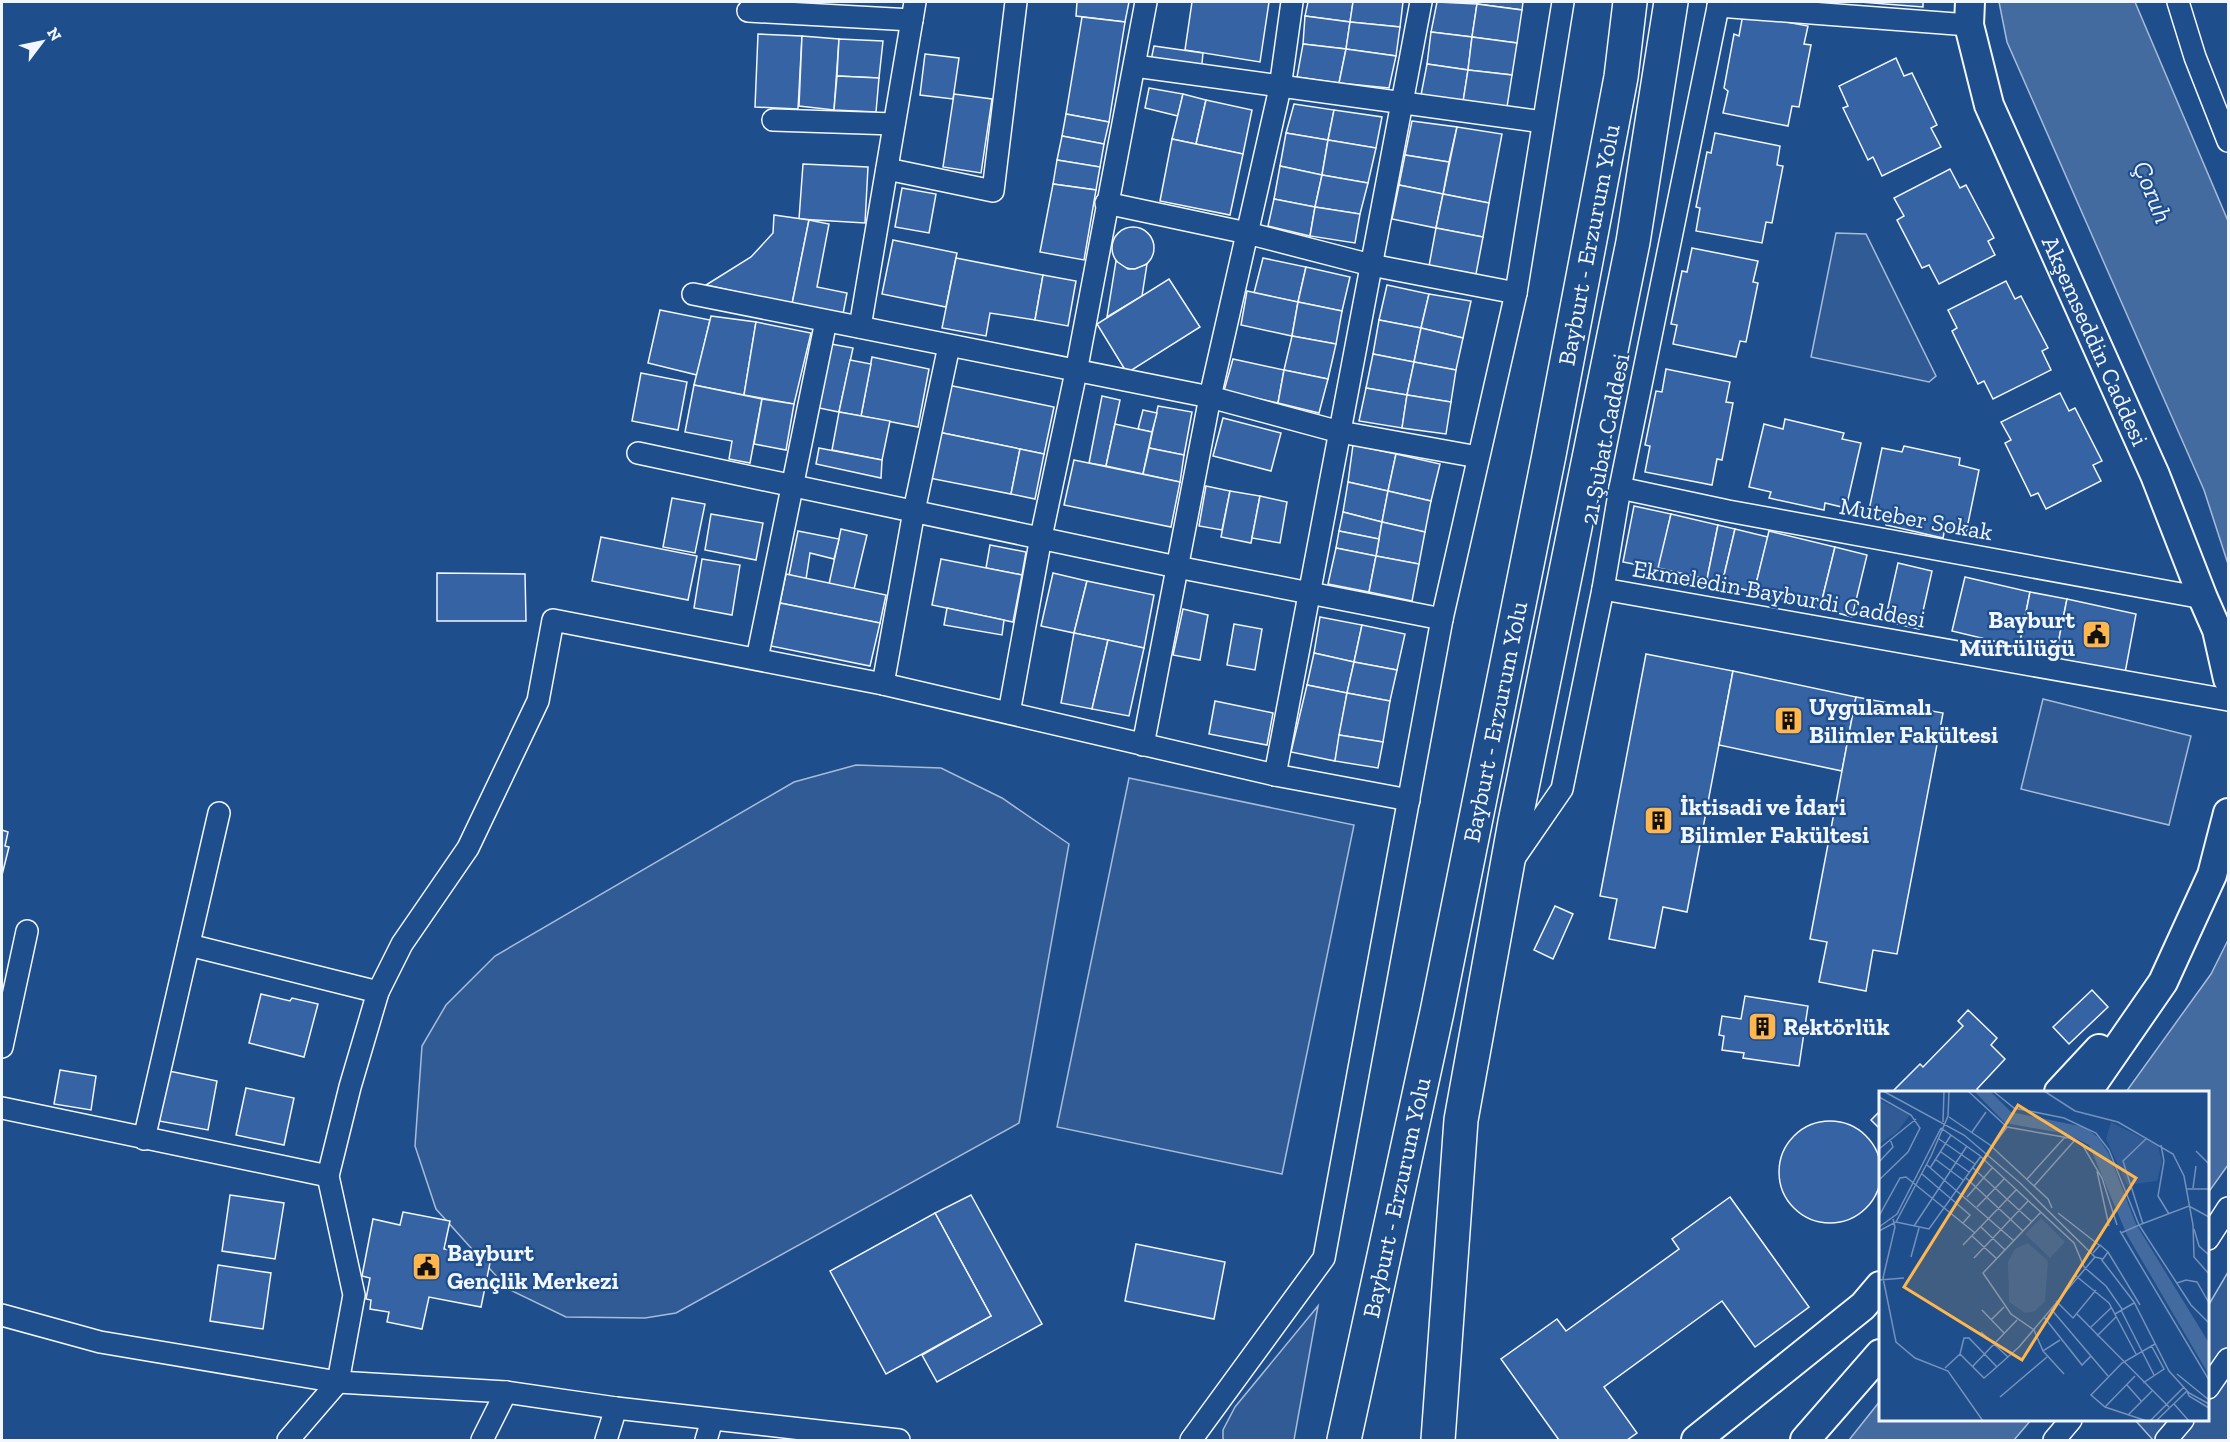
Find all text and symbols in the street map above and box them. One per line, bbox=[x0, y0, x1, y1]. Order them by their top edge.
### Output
north arrow bbox=[12, 12, 72, 72]
text: N bbox=[43, 24, 66, 45]
street label: Bayburt - Erzurum Yolu bbox=[1551, 121, 1626, 368]
water label: Çoruh bbox=[2126, 156, 2180, 228]
street label: Akşemseddin Caddesi bbox=[2036, 231, 2155, 450]
street label: 21 Şubat Caddesi bbox=[1574, 350, 1635, 527]
street label: Muteber Sokak bbox=[1837, 491, 1996, 546]
street label: Ekmeledin Bayburdi Caddesi bbox=[1630, 553, 1928, 634]
street label: Bayburt - Erzurum Yolu bbox=[1456, 598, 1533, 845]
place label: Bayburt Müftülüğü bbox=[1959, 605, 2075, 662]
public building icon: Bayburt Müftülüğü bbox=[2080, 618, 2112, 650]
place label: Uygulamalı Bilimler Fakültesi bbox=[1809, 692, 1998, 749]
building icon: Uygulamalı Bilimler Fakültesi bbox=[1772, 705, 1804, 737]
place label: İktisadi ve İdari Bilimler Fakültesi bbox=[1680, 792, 1869, 849]
building icon: İktisadi ve İdari Bilimler Fakültesi bbox=[1643, 805, 1675, 837]
building icon: Rektörlük bbox=[1746, 1011, 1778, 1043]
place label: Rektörlük bbox=[1783, 1012, 1890, 1041]
street label: Bayburt - Erzurum Yolu bbox=[1356, 1074, 1436, 1320]
inset map bbox=[1879, 1091, 2209, 1421]
place label: Bayburt Gençlik Merkezi bbox=[447, 1238, 619, 1295]
public building icon: Bayburt Gençlik Merkezi bbox=[410, 1251, 442, 1283]

